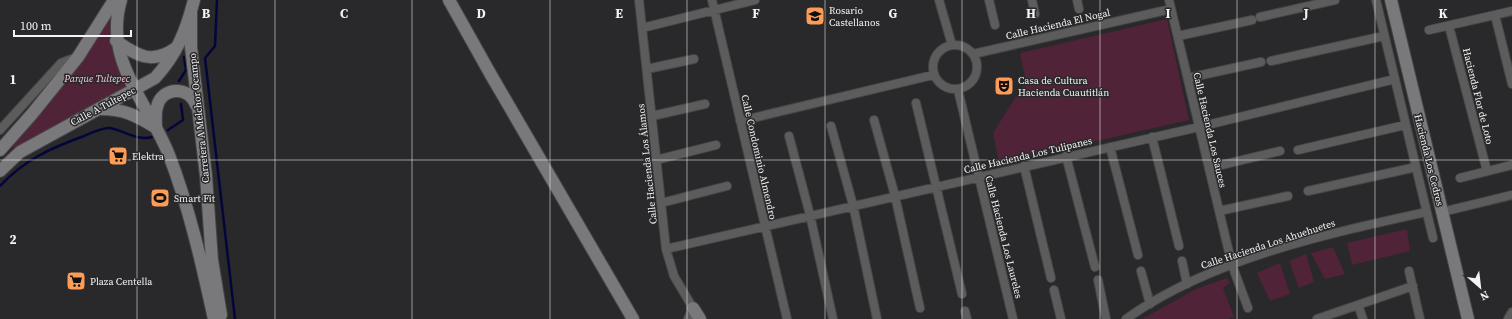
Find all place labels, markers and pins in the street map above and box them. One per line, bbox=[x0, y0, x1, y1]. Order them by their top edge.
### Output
place label: Rosario Castellanos bbox=[829, 4, 880, 29]
school or university icon: Rosario Castellanos bbox=[804, 5, 826, 27]
place label: Casa de Cultura Hacienda Cuautitlán bbox=[1018, 74, 1109, 99]
theatre icon: Casa de Cultura Hacienda Cuautitlán bbox=[993, 75, 1015, 97]
supermarket icon: Elektra bbox=[107, 145, 129, 167]
place label: Elektra bbox=[132, 150, 165, 163]
sports icon: Smart Fit bbox=[149, 187, 171, 209]
place label: Smart Fit bbox=[174, 192, 216, 205]
supermarket icon: Plaza Centella bbox=[65, 270, 87, 292]
place label: Plaza Centella bbox=[90, 275, 153, 288]

